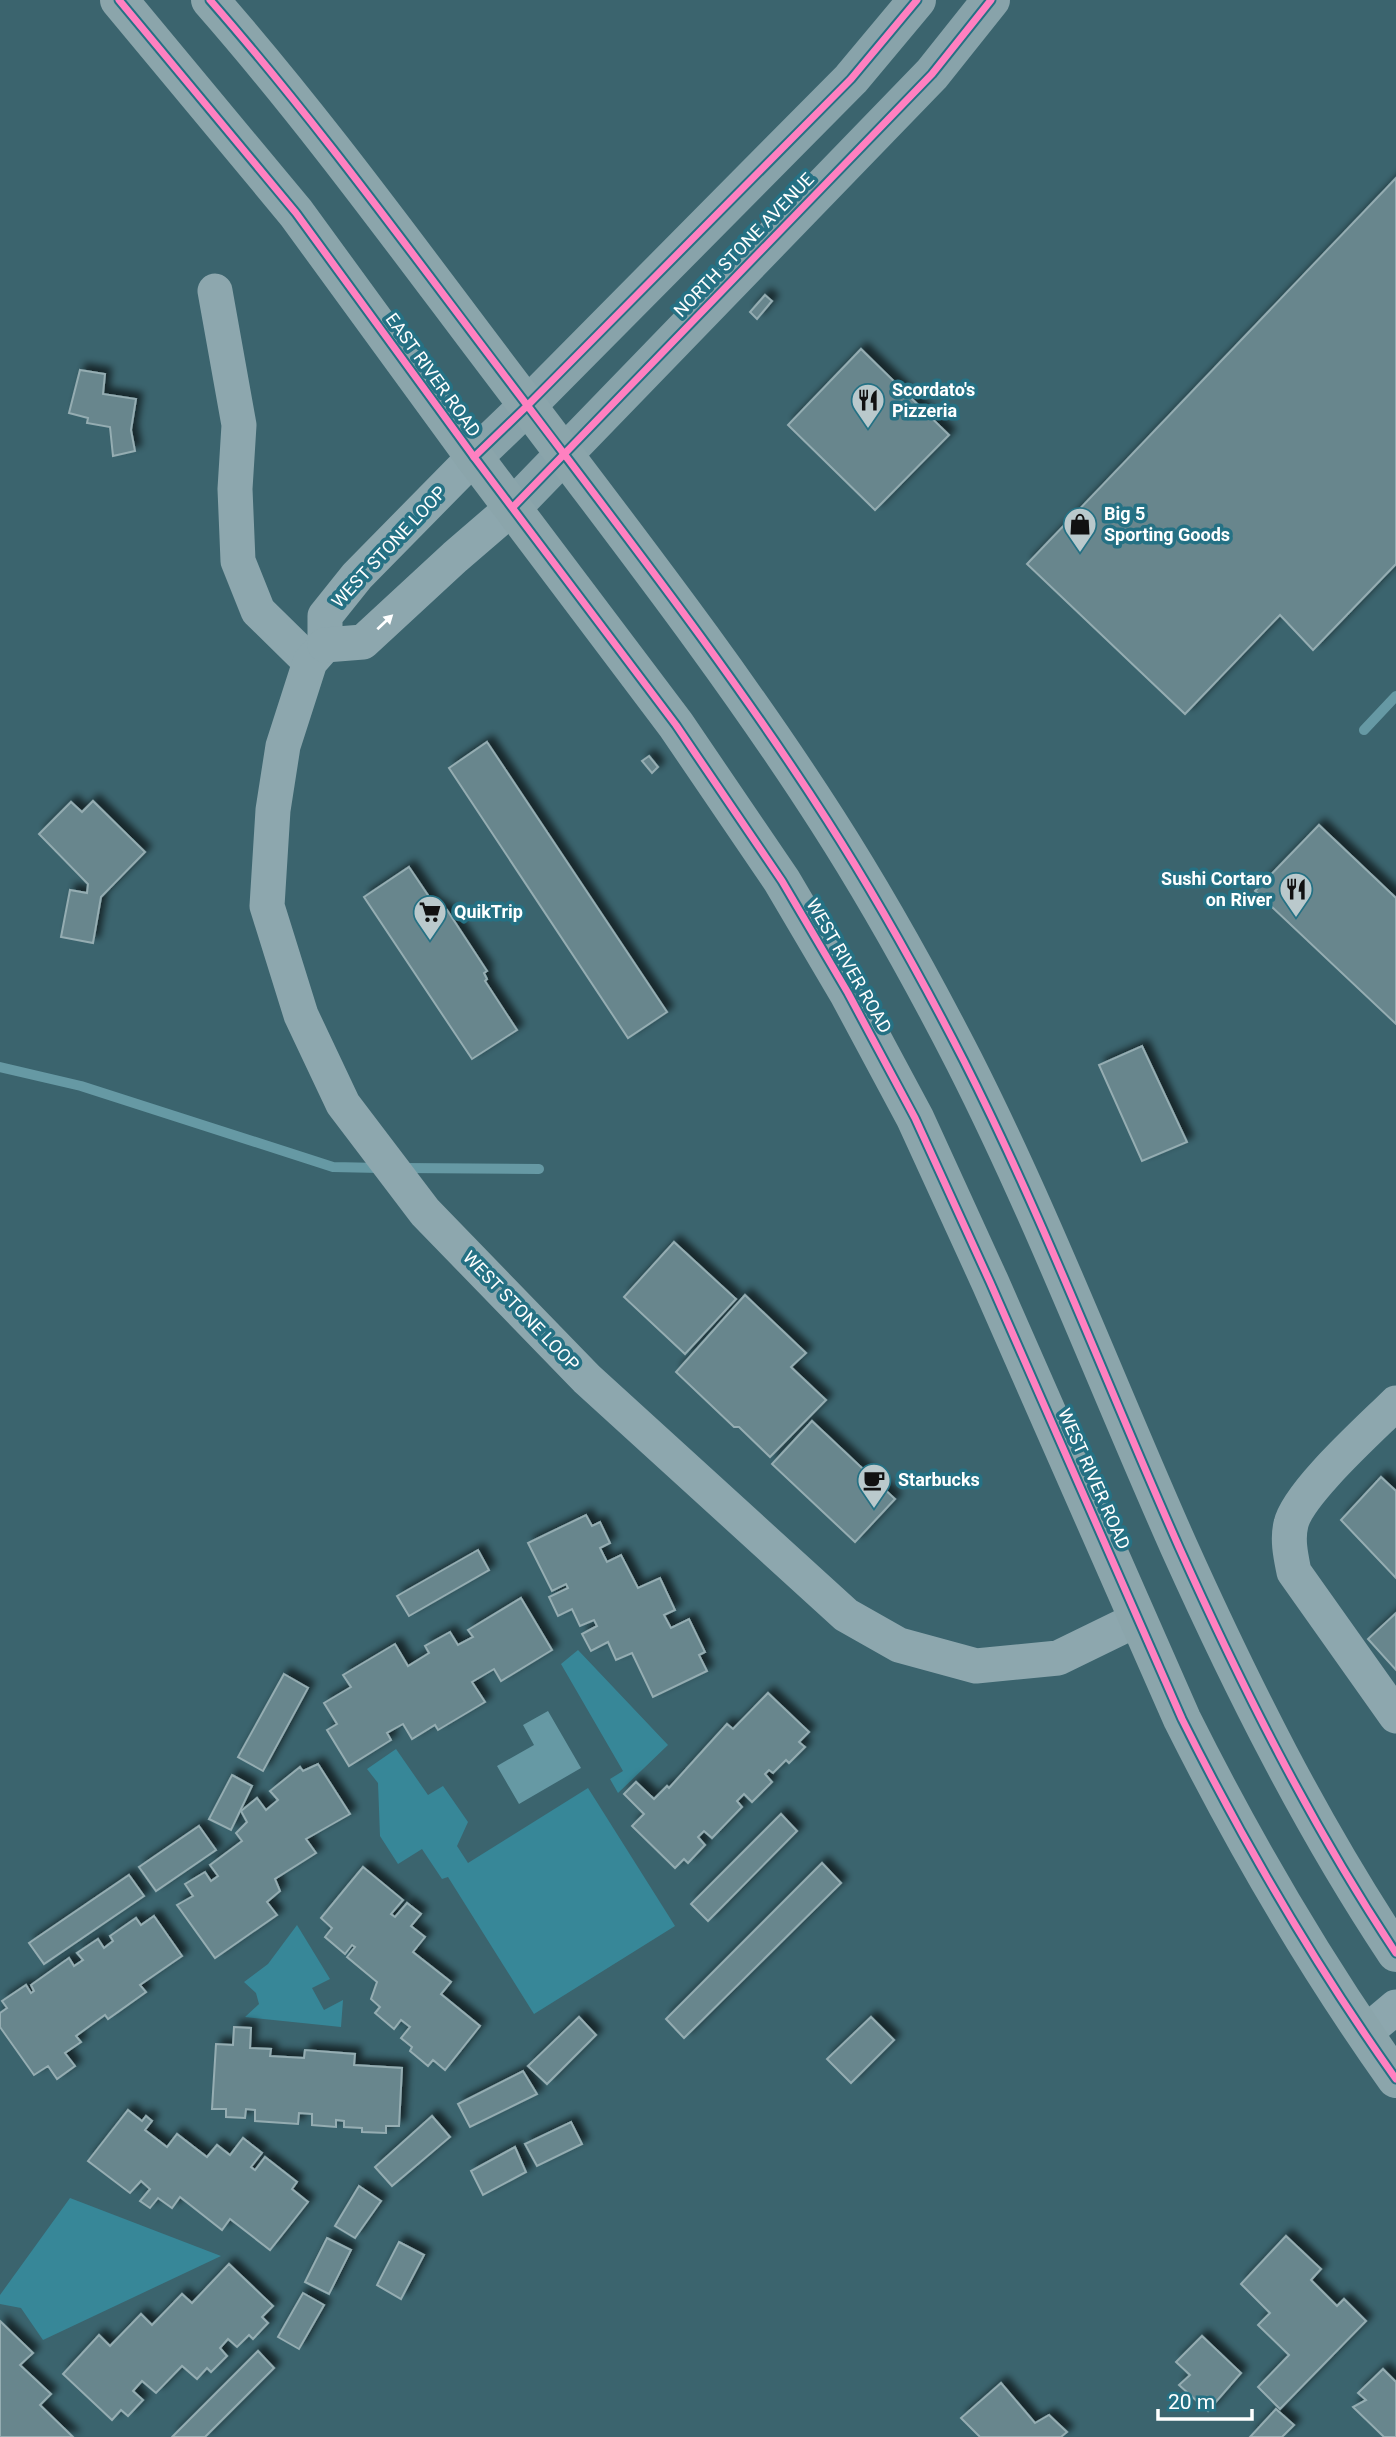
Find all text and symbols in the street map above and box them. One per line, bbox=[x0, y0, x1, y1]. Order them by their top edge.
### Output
street label: NORTH STONE AVENUE bbox=[669, 168, 818, 321]
street label: EAST RIVER ROAD bbox=[382, 309, 485, 441]
place label: Scordato's Pizzeria bbox=[892, 379, 975, 421]
restaurant icon: Scordato's Pizzeria bbox=[849, 381, 887, 430]
street label: WEST STONE LOOP bbox=[327, 482, 450, 612]
place label: Big 5 Sporting Goods bbox=[1104, 503, 1230, 545]
shop icon: Big 5 Sporting Goods bbox=[1061, 505, 1099, 554]
one-way arrow bbox=[376, 614, 393, 630]
place label: Sushi Cortaro on River bbox=[1161, 868, 1272, 910]
restaurant icon: Sushi Cortaro on River bbox=[1277, 870, 1315, 919]
supermarket icon: QuikTrip bbox=[411, 893, 449, 942]
street label: WEST RIVER ROAD bbox=[802, 895, 896, 1037]
place label: QuikTrip bbox=[454, 901, 523, 922]
street label: WEST STONE LOOP bbox=[459, 1246, 584, 1375]
street label: WEST RIVER ROAD bbox=[1054, 1405, 1135, 1552]
cafe icon: Starbucks bbox=[855, 1461, 893, 1510]
place label: Starbucks bbox=[898, 1469, 980, 1490]
scale bar bbox=[1158, 2378, 1252, 2422]
text: 20 m bbox=[1168, 2390, 1215, 2414]

